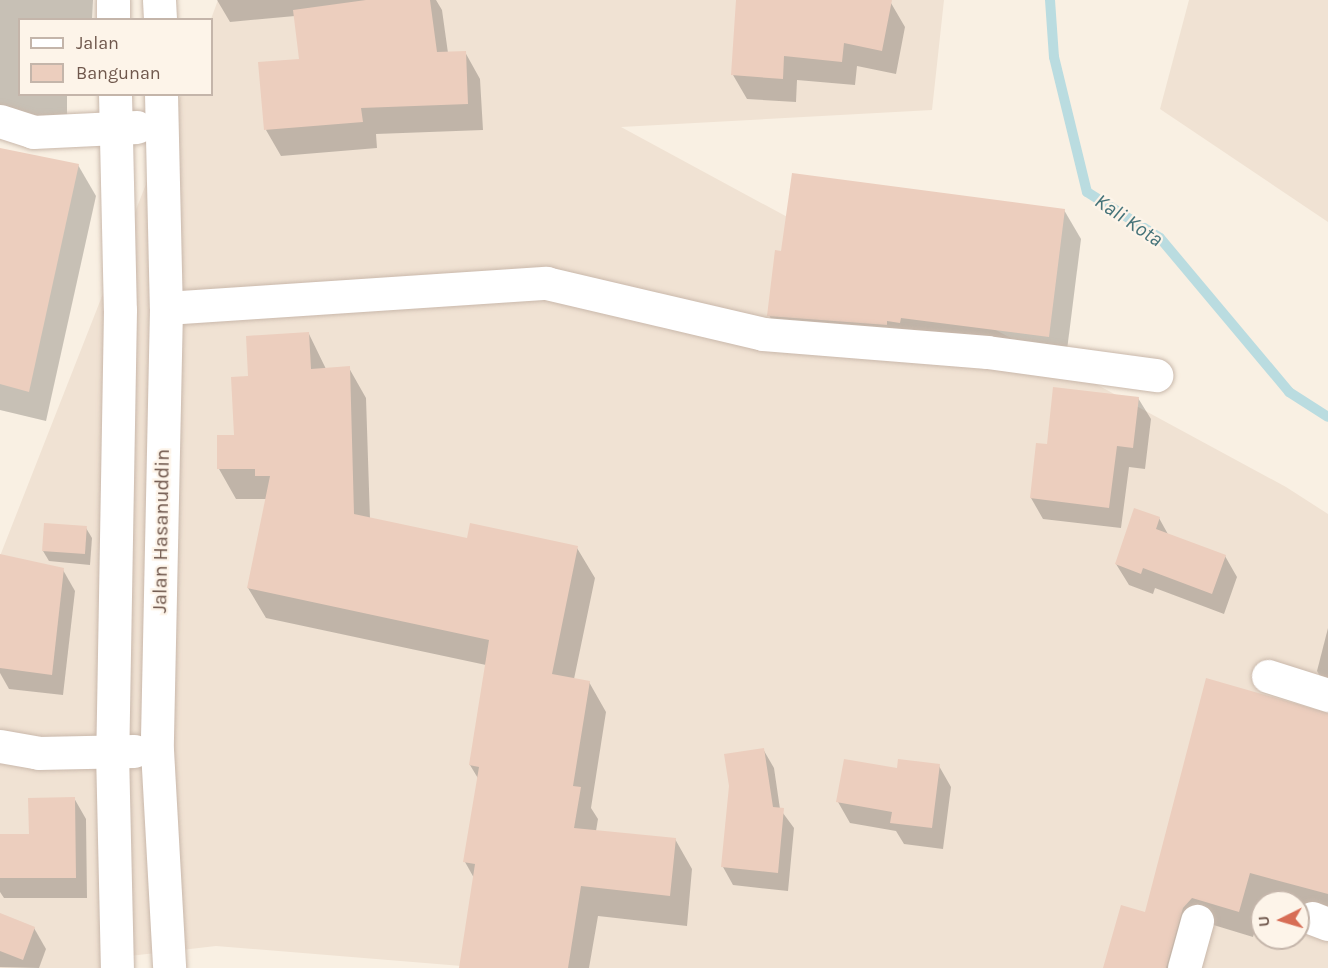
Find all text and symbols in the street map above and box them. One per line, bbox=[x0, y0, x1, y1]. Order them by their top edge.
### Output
legend bbox=[18, 18, 213, 96]
text: Jalan bbox=[76, 32, 119, 54]
text: Bangunan bbox=[76, 62, 161, 84]
water label: Kali Kota bbox=[1090, 188, 1168, 252]
street label: Jalan Hasanuddin bbox=[148, 449, 174, 613]
north arrow bbox=[1250, 890, 1310, 950]
text: U bbox=[1254, 915, 1274, 928]

